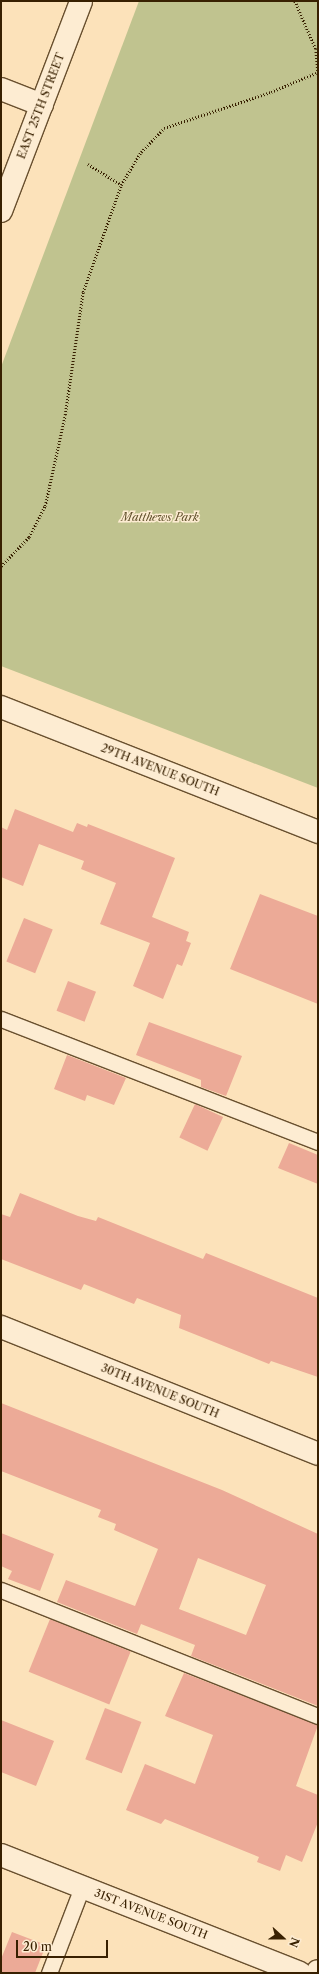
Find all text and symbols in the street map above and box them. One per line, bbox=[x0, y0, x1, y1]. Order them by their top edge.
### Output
street label: EAST 25TH STREET bbox=[15, 51, 67, 161]
park label: Matthews Park bbox=[121, 510, 199, 524]
street label: 29TH AVENUE SOUTH bbox=[99, 741, 221, 799]
street label: 30TH AVENUE SOUTH bbox=[99, 1361, 221, 1421]
street label: 31ST AVENUE SOUTH bbox=[92, 1886, 210, 1942]
north arrow bbox=[263, 1918, 303, 1958]
scale bar bbox=[18, 1932, 110, 1958]
text: N bbox=[286, 1935, 302, 1949]
text: 20 m bbox=[23, 1939, 52, 1954]

